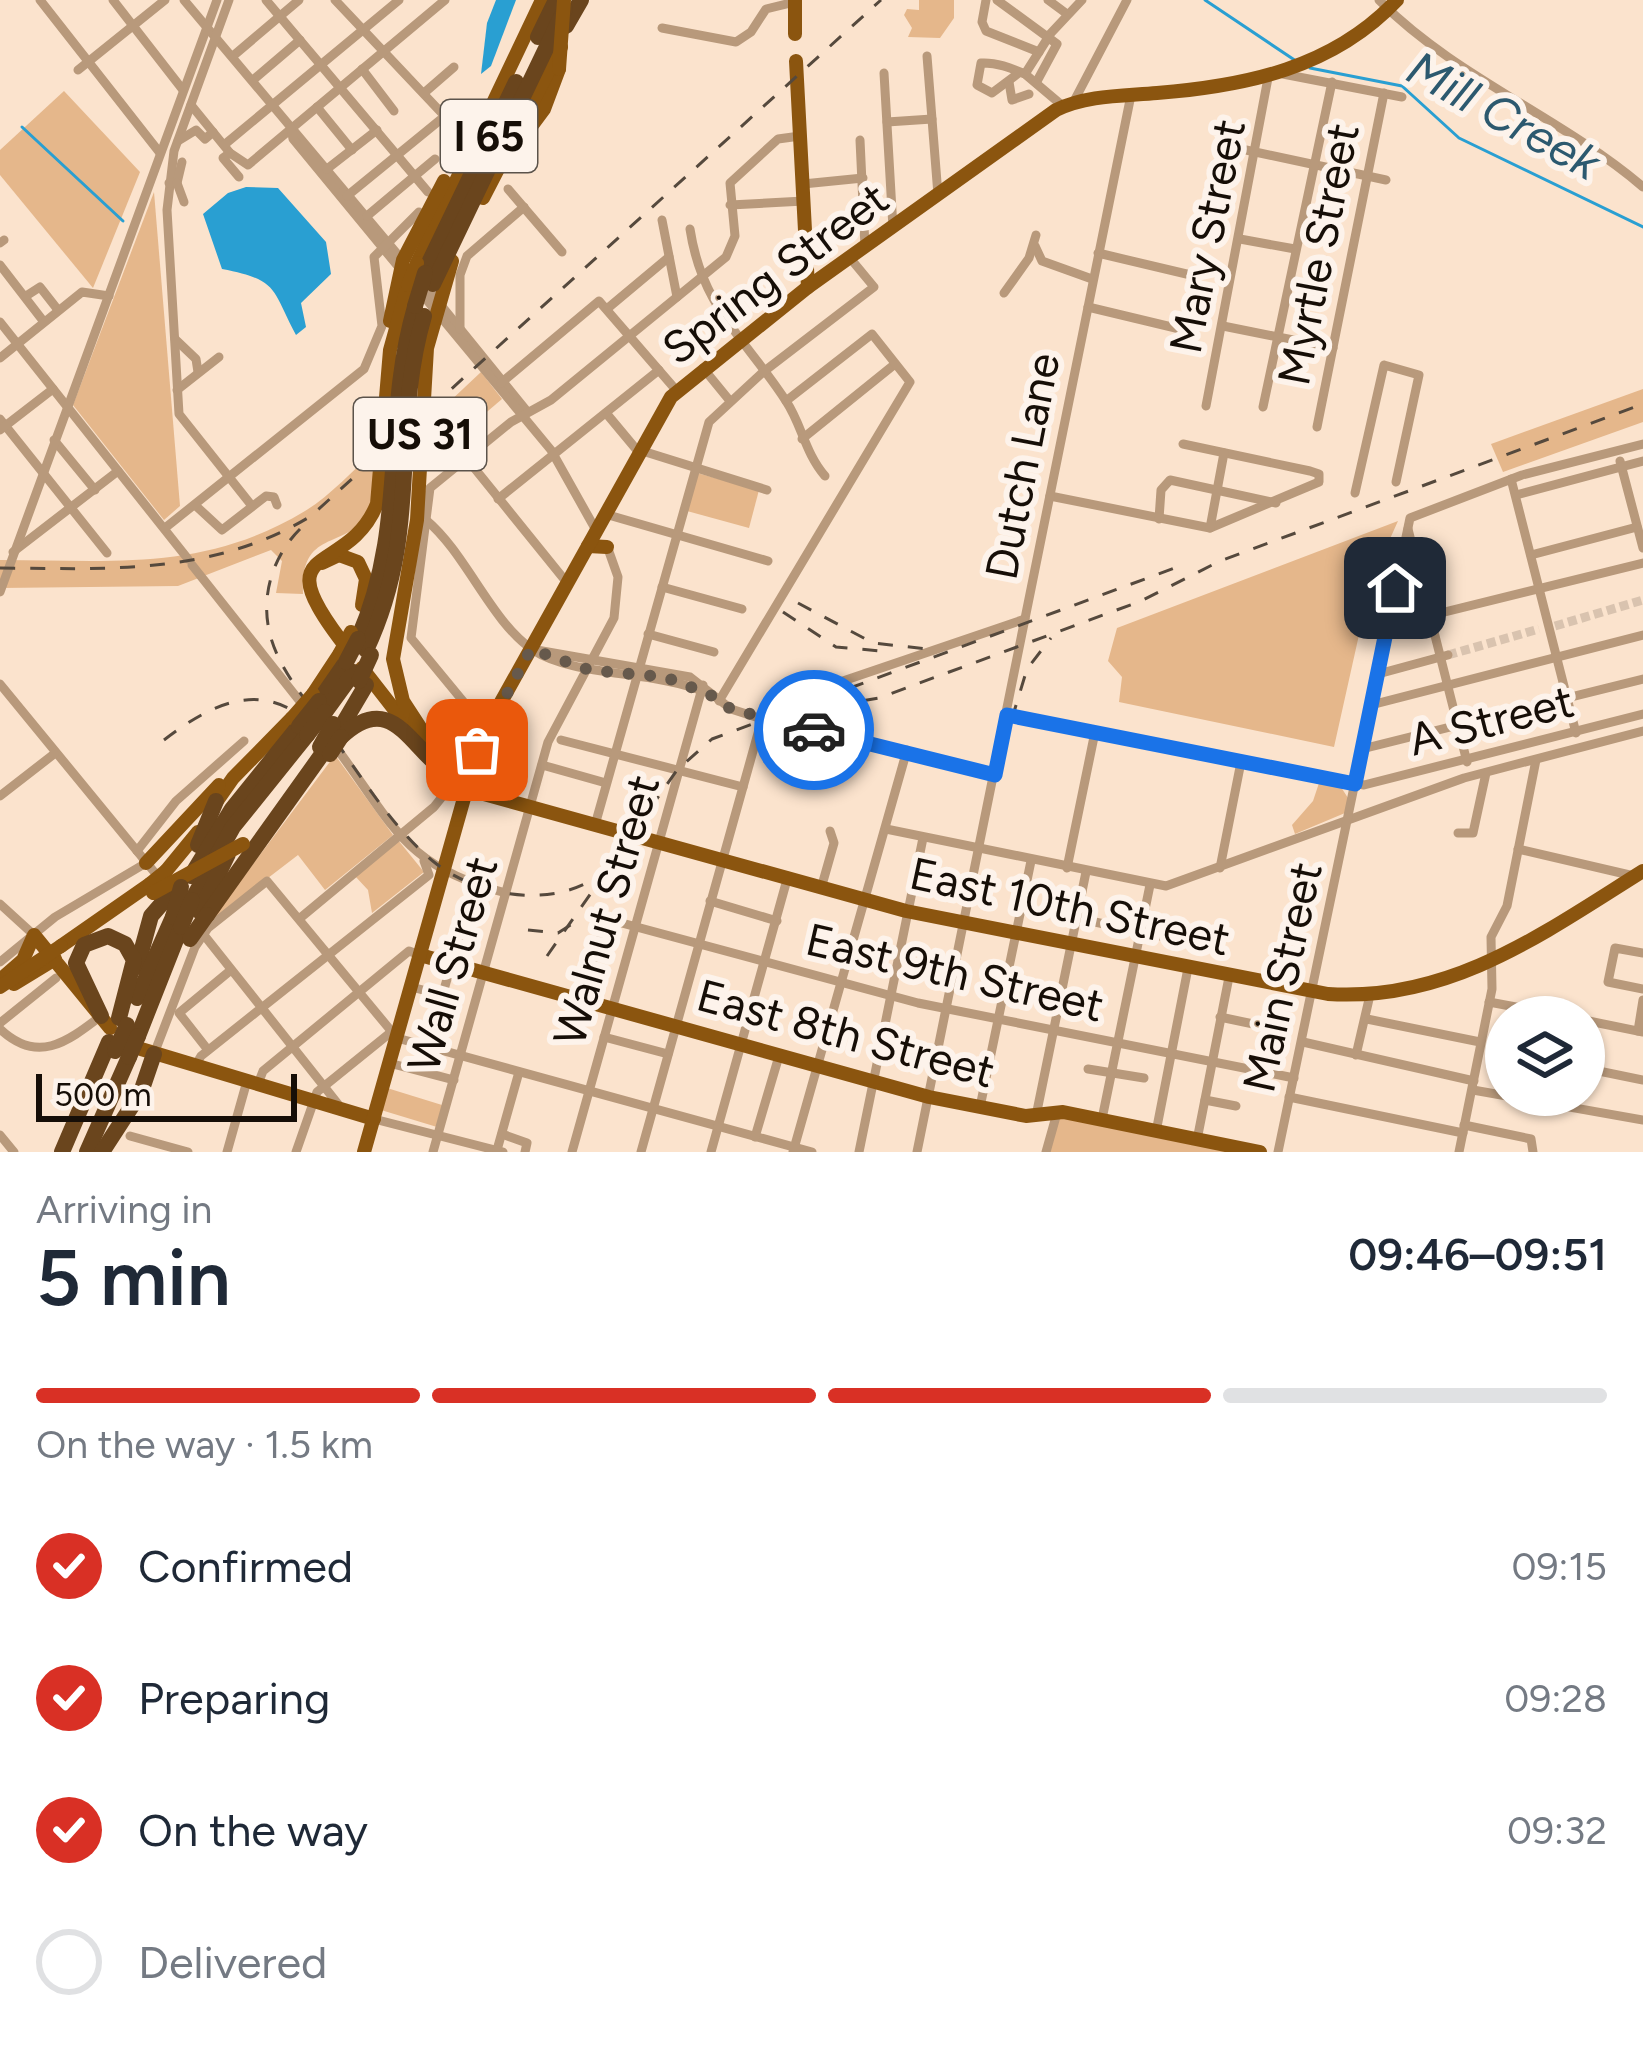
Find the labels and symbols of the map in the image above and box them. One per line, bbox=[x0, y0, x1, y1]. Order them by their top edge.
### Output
water label: Mill Creek bbox=[1397, 38, 1612, 193]
road number: I 65 bbox=[441, 100, 537, 172]
street label: Mary Street bbox=[1158, 115, 1256, 357]
street label: Myrtle Street bbox=[1266, 119, 1370, 389]
street label: Spring Street bbox=[652, 171, 898, 375]
street label: Dutch Lane bbox=[974, 348, 1070, 584]
road number: US 31 bbox=[354, 398, 486, 470]
pin bbox=[1344, 537, 1446, 639]
courier bbox=[754, 670, 874, 790]
street label: A Street bbox=[1403, 674, 1579, 766]
pin bbox=[426, 699, 528, 801]
street label: Walnut Street bbox=[542, 769, 670, 1051]
street label: East 10th Street bbox=[905, 846, 1235, 966]
street label: Wall Street bbox=[396, 850, 508, 1078]
street label: Main Street bbox=[1231, 857, 1333, 1097]
street label: East 9th Street bbox=[801, 912, 1109, 1032]
street label: East 8th Street bbox=[691, 967, 1001, 1099]
scale bar bbox=[36, 1068, 297, 1121]

